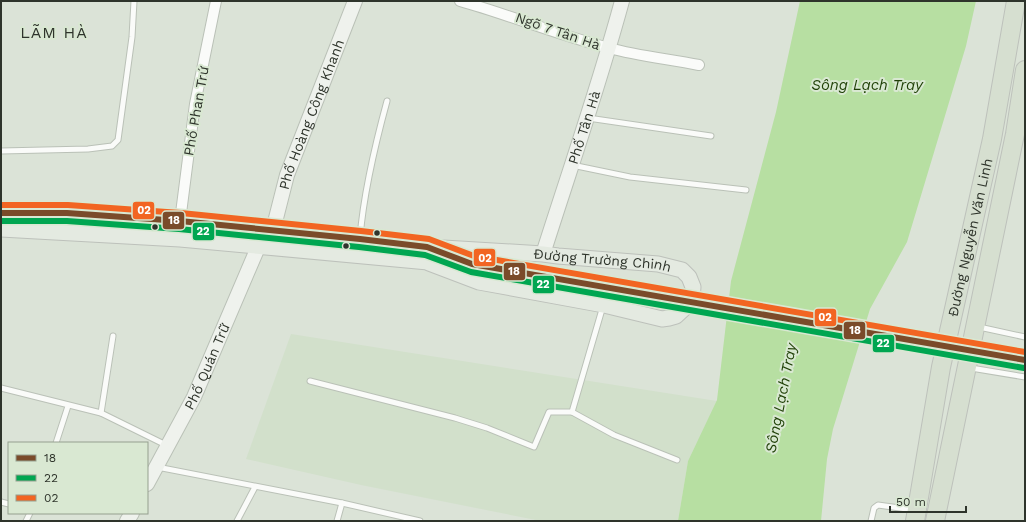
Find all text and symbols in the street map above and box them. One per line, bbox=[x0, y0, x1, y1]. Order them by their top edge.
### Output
street label: Ngõ 7 Tân Hà bbox=[514, 9, 603, 53]
district label: LÃM HÀ bbox=[20, 23, 88, 42]
street label: Phố Hoàng Công Khanh bbox=[276, 37, 347, 191]
street label: Phố Phan Trứ bbox=[180, 65, 212, 157]
water label: Sông Lạch Tray bbox=[811, 76, 924, 94]
street label: Phố Tân Hà bbox=[565, 88, 603, 166]
street label: Đường Nguyễn Văn Linh bbox=[945, 157, 995, 318]
line badge: 02 bbox=[132, 201, 155, 220]
text: 02 bbox=[137, 204, 151, 217]
line badge: 18 bbox=[162, 211, 185, 230]
text: 18 bbox=[168, 214, 180, 227]
unlabelled marker bbox=[150, 222, 160, 232]
line badge: 22 bbox=[192, 222, 215, 241]
text: 22 bbox=[196, 225, 210, 238]
unlabelled marker bbox=[372, 228, 382, 238]
unlabelled marker bbox=[341, 241, 351, 251]
street label: Đường Trường Chinh bbox=[533, 245, 673, 275]
line badge: 02 bbox=[473, 248, 496, 267]
text: 02 bbox=[478, 252, 492, 265]
line badge: 18 bbox=[503, 262, 526, 281]
text: 18 bbox=[508, 265, 520, 278]
line badge: 22 bbox=[532, 275, 555, 294]
text: 22 bbox=[536, 278, 550, 291]
line badge: 02 bbox=[814, 308, 837, 327]
text: 02 bbox=[818, 311, 832, 324]
street label: Phố Quán Trữ bbox=[181, 321, 233, 412]
line badge: 18 bbox=[843, 321, 866, 340]
text: 18 bbox=[849, 324, 861, 337]
line badge: 22 bbox=[872, 334, 895, 353]
text: 22 bbox=[876, 337, 890, 350]
water label: Sông Lạch Tray bbox=[762, 340, 801, 454]
legend bbox=[8, 442, 148, 514]
text: 18 bbox=[44, 451, 56, 465]
text: 22 bbox=[44, 471, 58, 485]
scale bar bbox=[890, 488, 966, 514]
text: 02 bbox=[44, 491, 58, 505]
text: 50 m bbox=[896, 495, 926, 509]

